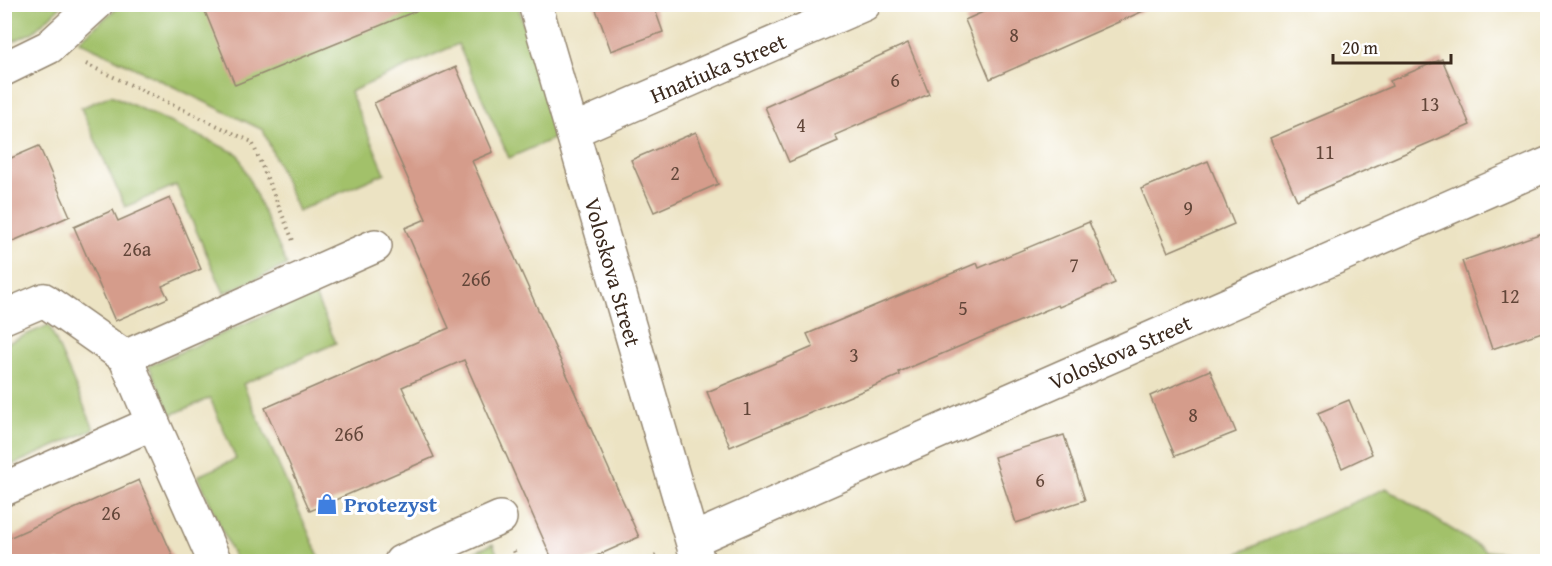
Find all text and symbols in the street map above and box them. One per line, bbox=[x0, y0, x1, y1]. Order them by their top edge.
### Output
house number: 8 bbox=[1009, 20, 1019, 49]
street label: Hnatiuka Street bbox=[645, 25, 791, 111]
scale bar bbox=[1333, 27, 1452, 65]
text: 20 m bbox=[1342, 34, 1378, 61]
house number: 6 bbox=[890, 65, 900, 94]
house number: 13 bbox=[1420, 89, 1440, 118]
house number: 4 bbox=[796, 110, 806, 139]
house number: 11 bbox=[1315, 137, 1335, 166]
house number: 2 bbox=[670, 158, 680, 187]
house number: 9 bbox=[1183, 193, 1193, 222]
street label: Voloskova Street bbox=[576, 194, 650, 350]
house number: 26а bbox=[123, 234, 152, 263]
house number: 7 bbox=[1069, 250, 1079, 279]
house number: 26б bbox=[461, 264, 491, 293]
house number: 12 bbox=[1500, 281, 1520, 310]
house number: 5 bbox=[958, 293, 968, 322]
street label: Voloskova Street bbox=[1043, 306, 1197, 398]
house number: 3 bbox=[849, 340, 859, 369]
house number: 1 bbox=[742, 393, 752, 422]
house number: 8 bbox=[1188, 400, 1198, 429]
house number: 26б bbox=[334, 419, 364, 448]
house number: 6 bbox=[1035, 465, 1045, 494]
place label: Protezyst bbox=[344, 488, 438, 520]
shop icon: Protezyst bbox=[315, 492, 339, 516]
house number: 26 bbox=[101, 498, 121, 527]

